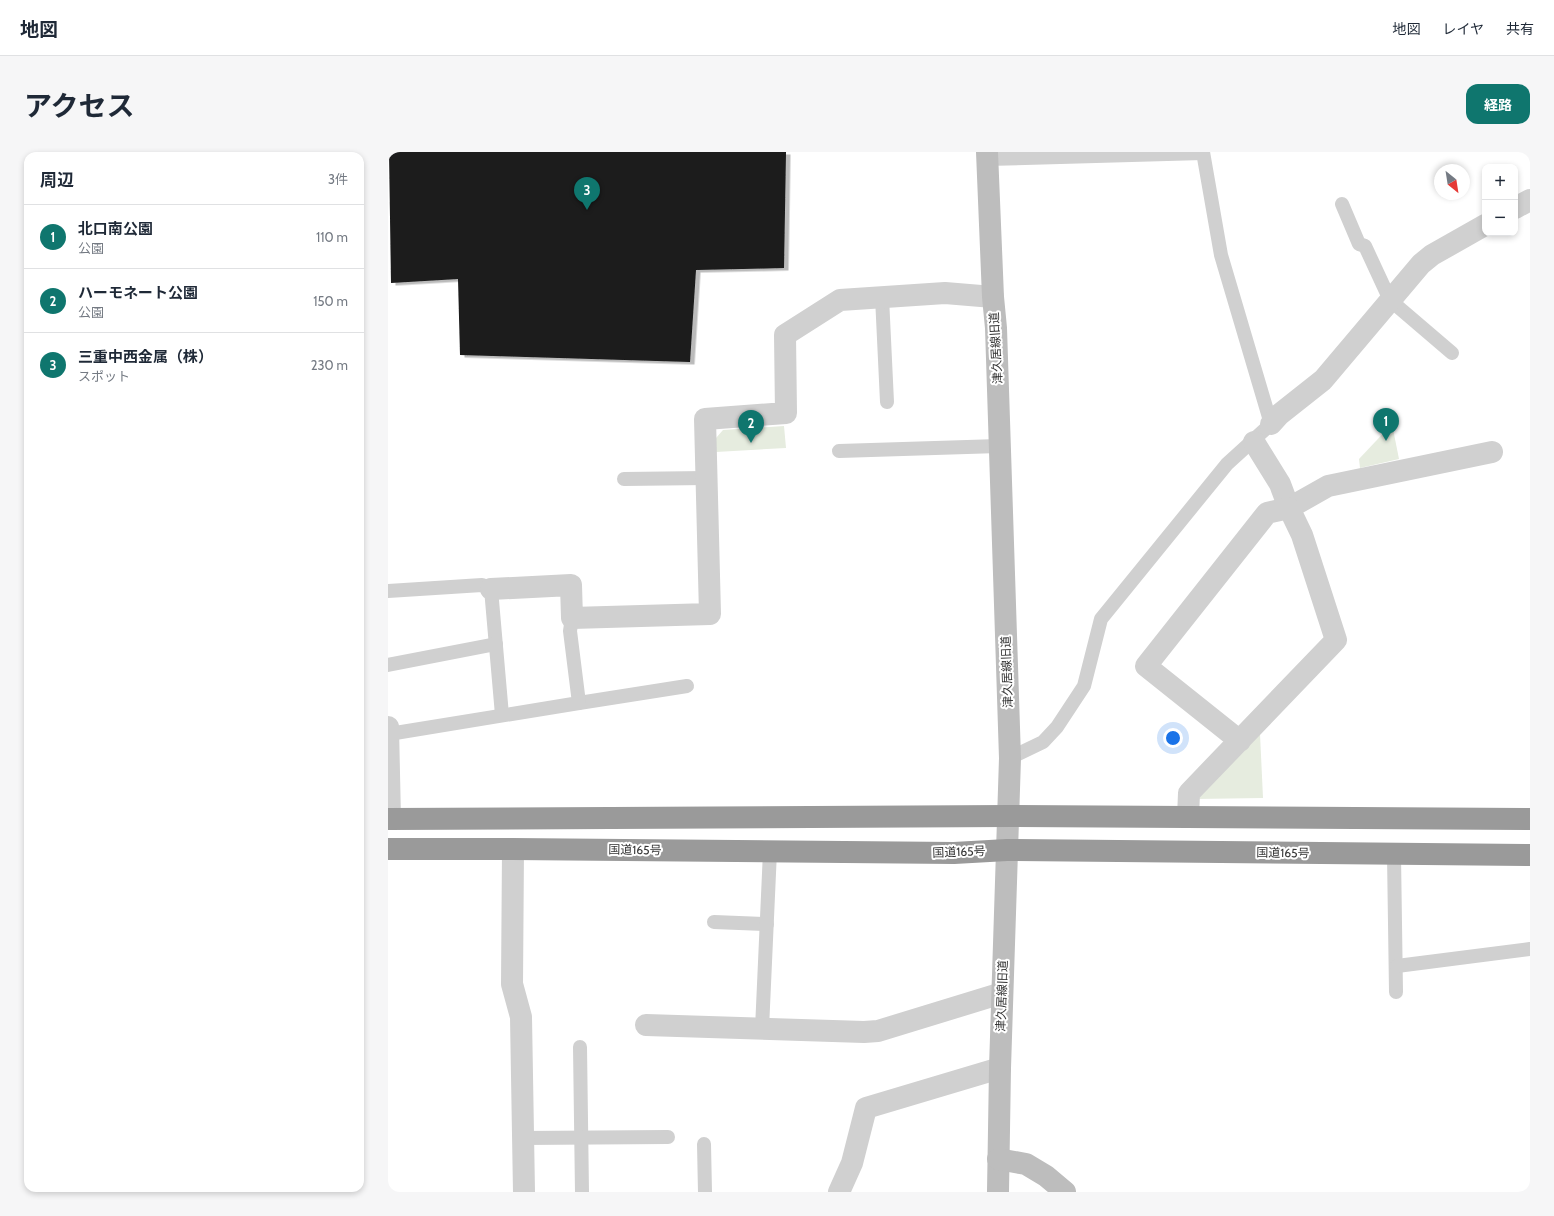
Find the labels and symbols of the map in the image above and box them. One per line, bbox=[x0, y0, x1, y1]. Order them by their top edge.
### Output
north arrow bbox=[1434, 164, 1470, 200]
pin: 3 bbox=[574, 177, 600, 210]
street label: 津久居線旧道 bbox=[986, 312, 1005, 384]
pin: 1 bbox=[1373, 408, 1399, 441]
pin: 2 bbox=[738, 410, 764, 443]
street label: 津久居線旧道 bbox=[998, 636, 1015, 708]
your location bbox=[1163, 728, 1183, 748]
street label: 国道165号 bbox=[608, 842, 662, 857]
street label: 国道165号 bbox=[932, 843, 986, 860]
street label: 国道165号 bbox=[1256, 845, 1310, 860]
street label: 津久居線旧道 bbox=[993, 960, 1010, 1032]

